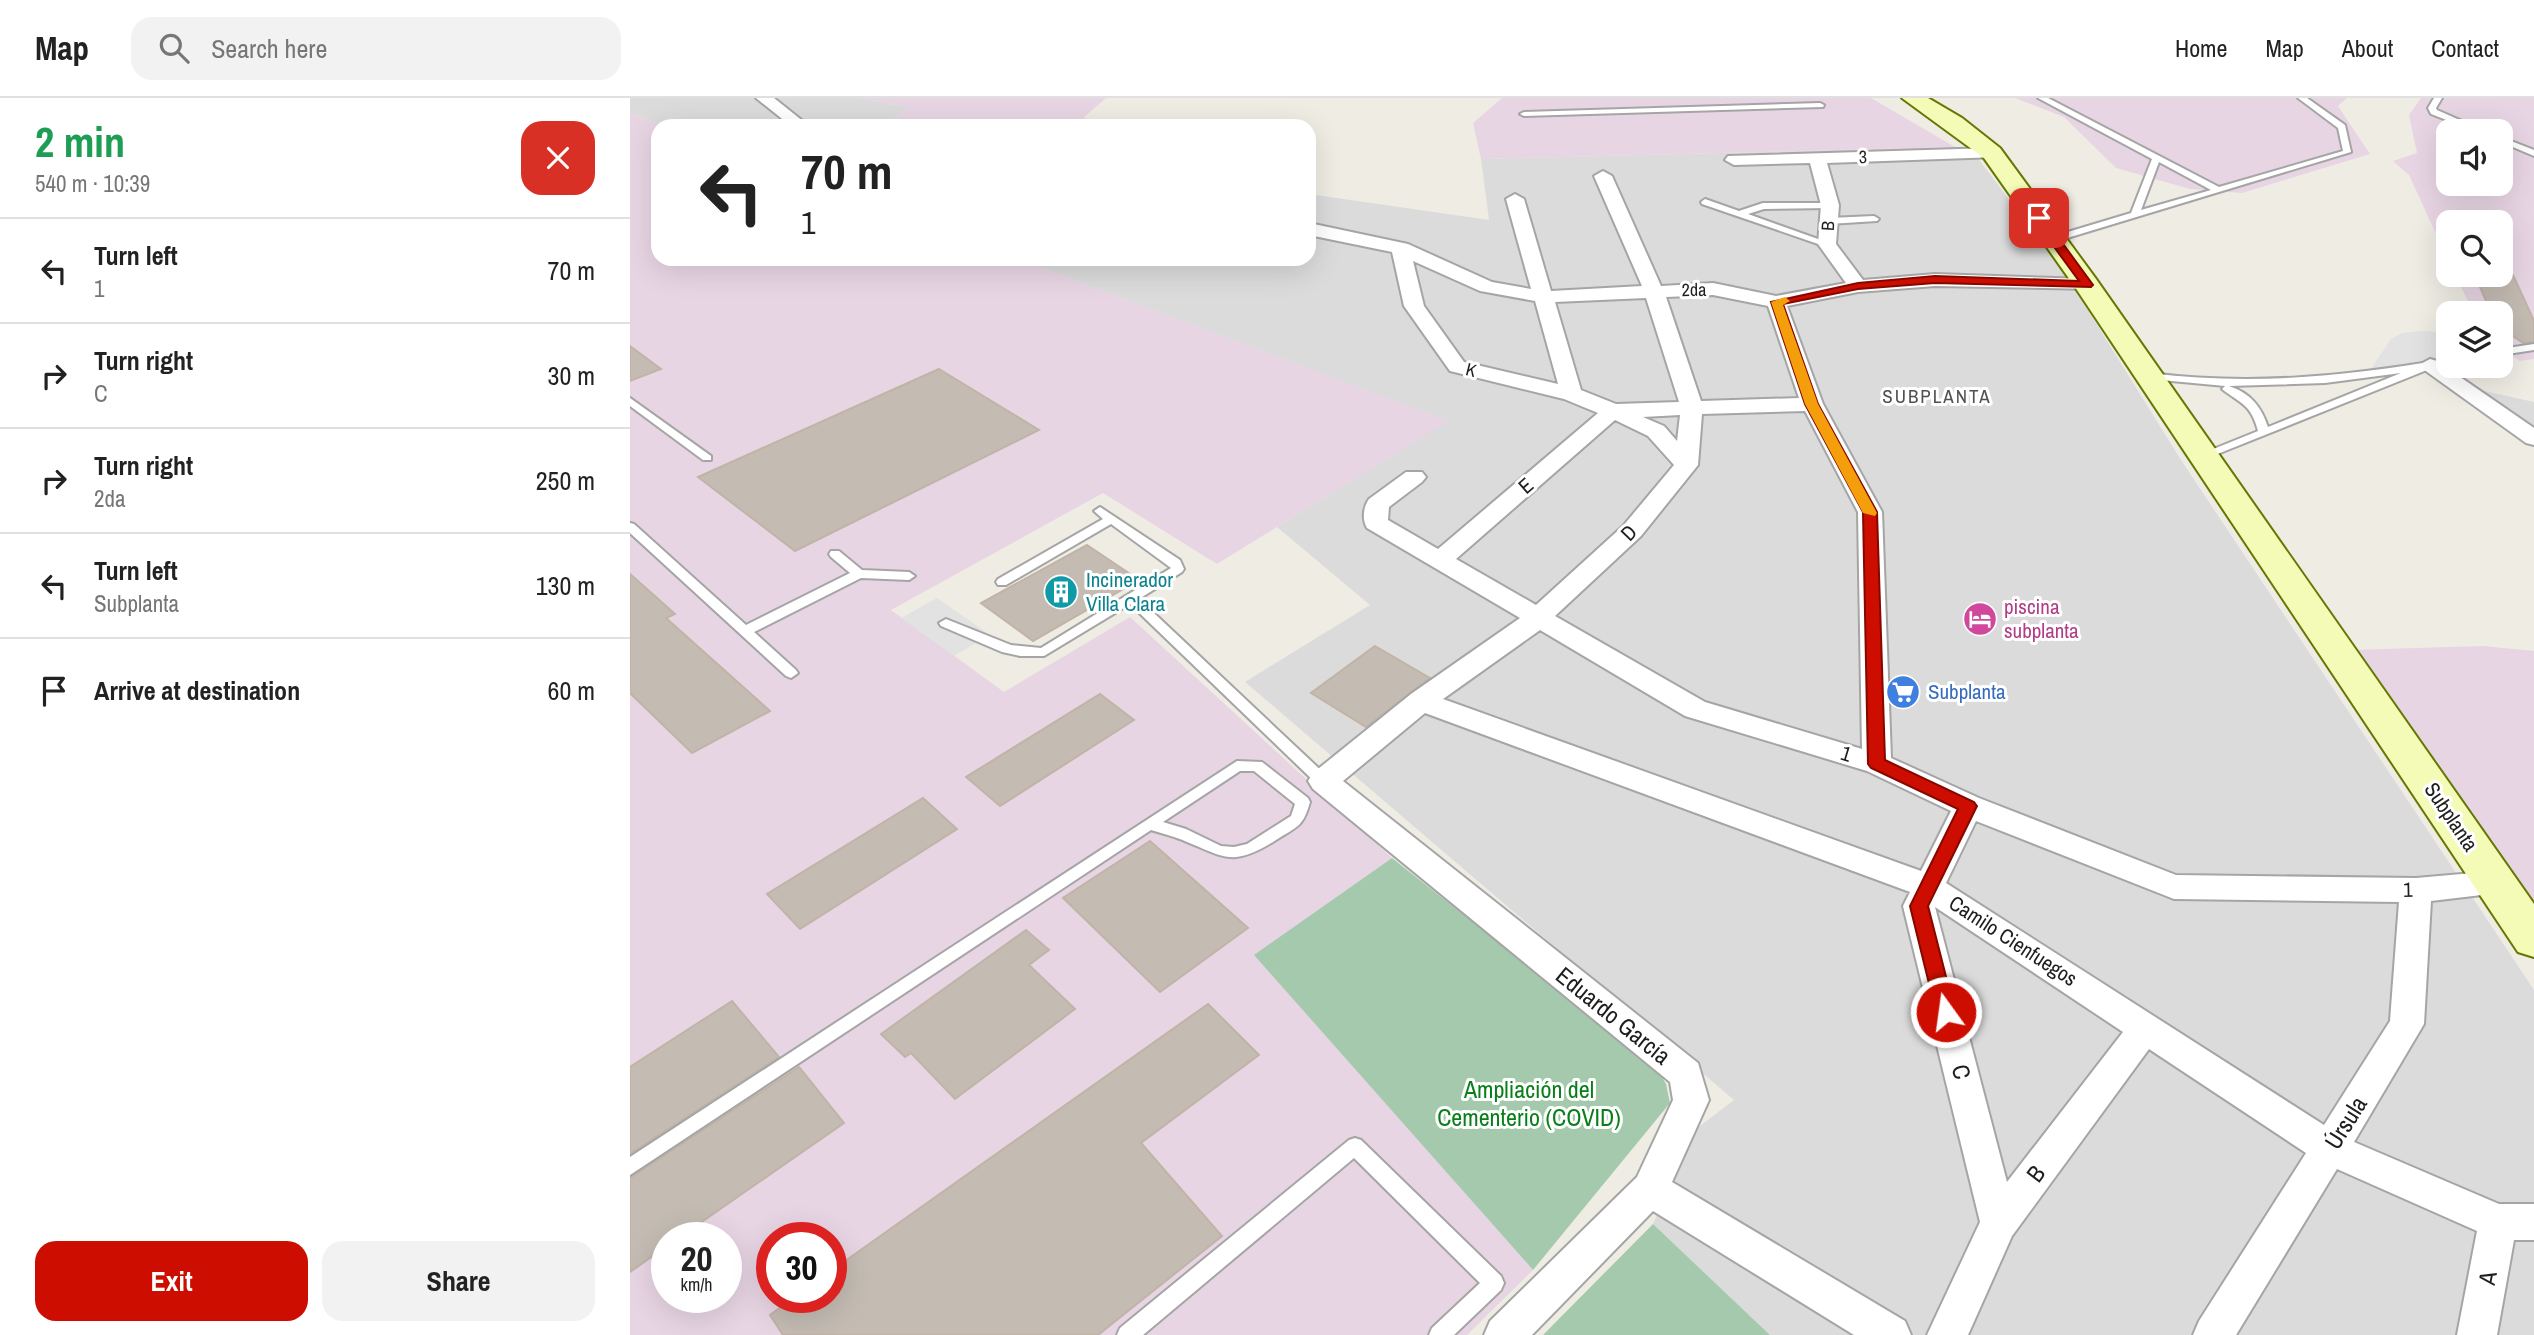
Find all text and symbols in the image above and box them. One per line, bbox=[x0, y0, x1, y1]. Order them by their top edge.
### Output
search box bbox=[131, 17, 621, 80]
text: Map bbox=[35, 26, 89, 70]
icon: search bbox=[155, 29, 193, 67]
text: Search here bbox=[211, 31, 327, 66]
text: Home bbox=[2175, 32, 2227, 64]
text: Map bbox=[2265, 32, 2304, 64]
text: About bbox=[2342, 32, 2393, 64]
text: Contact bbox=[2431, 32, 2499, 64]
text: 2 min bbox=[35, 114, 125, 170]
map controls bbox=[2436, 119, 2513, 378]
button: sound bbox=[2436, 119, 2513, 196]
button: close bbox=[521, 121, 595, 195]
text: 70 m bbox=[801, 138, 893, 204]
street label: 3 bbox=[1858, 144, 1868, 169]
icon: left bbox=[686, 147, 777, 238]
text: 540 m · 10:39 bbox=[35, 168, 150, 199]
pin bbox=[2009, 188, 2069, 248]
icon: arrive bbox=[2020, 199, 2058, 237]
text: 1 bbox=[801, 201, 816, 244]
button: search bbox=[2436, 210, 2513, 287]
street label: B bbox=[1815, 220, 1840, 232]
text: Turn left bbox=[94, 238, 178, 273]
icon: left bbox=[35, 252, 73, 290]
text: 70 m bbox=[548, 253, 595, 288]
text: 1 bbox=[94, 273, 105, 304]
street label: 2da bbox=[1681, 277, 1707, 302]
button: layers bbox=[2436, 301, 2513, 378]
text: Turn right bbox=[94, 343, 193, 378]
street label: K bbox=[1463, 356, 1479, 383]
icon: right bbox=[35, 357, 73, 395]
text: 30 m bbox=[548, 358, 595, 393]
text: C bbox=[94, 378, 108, 409]
district label: SUBPLANTA bbox=[1882, 383, 1992, 409]
text: Turn right bbox=[94, 448, 193, 483]
icon: right bbox=[35, 462, 73, 500]
text: 250 m bbox=[536, 463, 595, 498]
street label: E bbox=[1512, 471, 1540, 500]
text: 2da bbox=[94, 483, 125, 514]
street label: D bbox=[1614, 518, 1643, 547]
text: Turn left bbox=[94, 553, 178, 588]
place label: Incinerador Villa Clara bbox=[1086, 565, 1173, 618]
icon: left bbox=[35, 567, 73, 605]
text: 130 m bbox=[536, 568, 595, 603]
building icon: Incinerador Villa Clara bbox=[1042, 573, 1080, 611]
text: Subplanta bbox=[94, 588, 179, 619]
place label: piscina subplanta bbox=[2004, 592, 2079, 645]
hotel icon: piscina subplanta bbox=[1961, 600, 1999, 638]
icon: arrive bbox=[35, 672, 73, 710]
text: Arrive at destination bbox=[94, 673, 300, 708]
text: 60 m bbox=[548, 673, 595, 708]
supermarket icon: Subplanta bbox=[1884, 673, 1922, 711]
place label: Subplanta bbox=[1928, 677, 2006, 706]
street label: 1 bbox=[1837, 738, 1855, 769]
street label: Subplanta bbox=[2418, 776, 2485, 857]
street label: 1 bbox=[2403, 875, 2413, 904]
street label: Camilo Cienfuegos bbox=[1944, 888, 2083, 993]
street label: Eduardo García bbox=[1550, 959, 1678, 1071]
position arrow bbox=[1909, 975, 1983, 1049]
street label: C bbox=[1945, 1061, 1979, 1083]
park label: Ampliación del Cementerio (COVID) bbox=[1437, 1073, 1621, 1133]
street label: Úrsula bbox=[2317, 1090, 2374, 1155]
street label: B bbox=[2018, 1159, 2052, 1188]
speed limit sign: 30 bbox=[756, 1222, 847, 1313]
text: 20 bbox=[681, 1235, 712, 1282]
button: Exit bbox=[35, 1241, 308, 1321]
button: Share bbox=[322, 1241, 595, 1321]
street label: A bbox=[2470, 1267, 2504, 1288]
text: km/h bbox=[681, 1272, 713, 1297]

